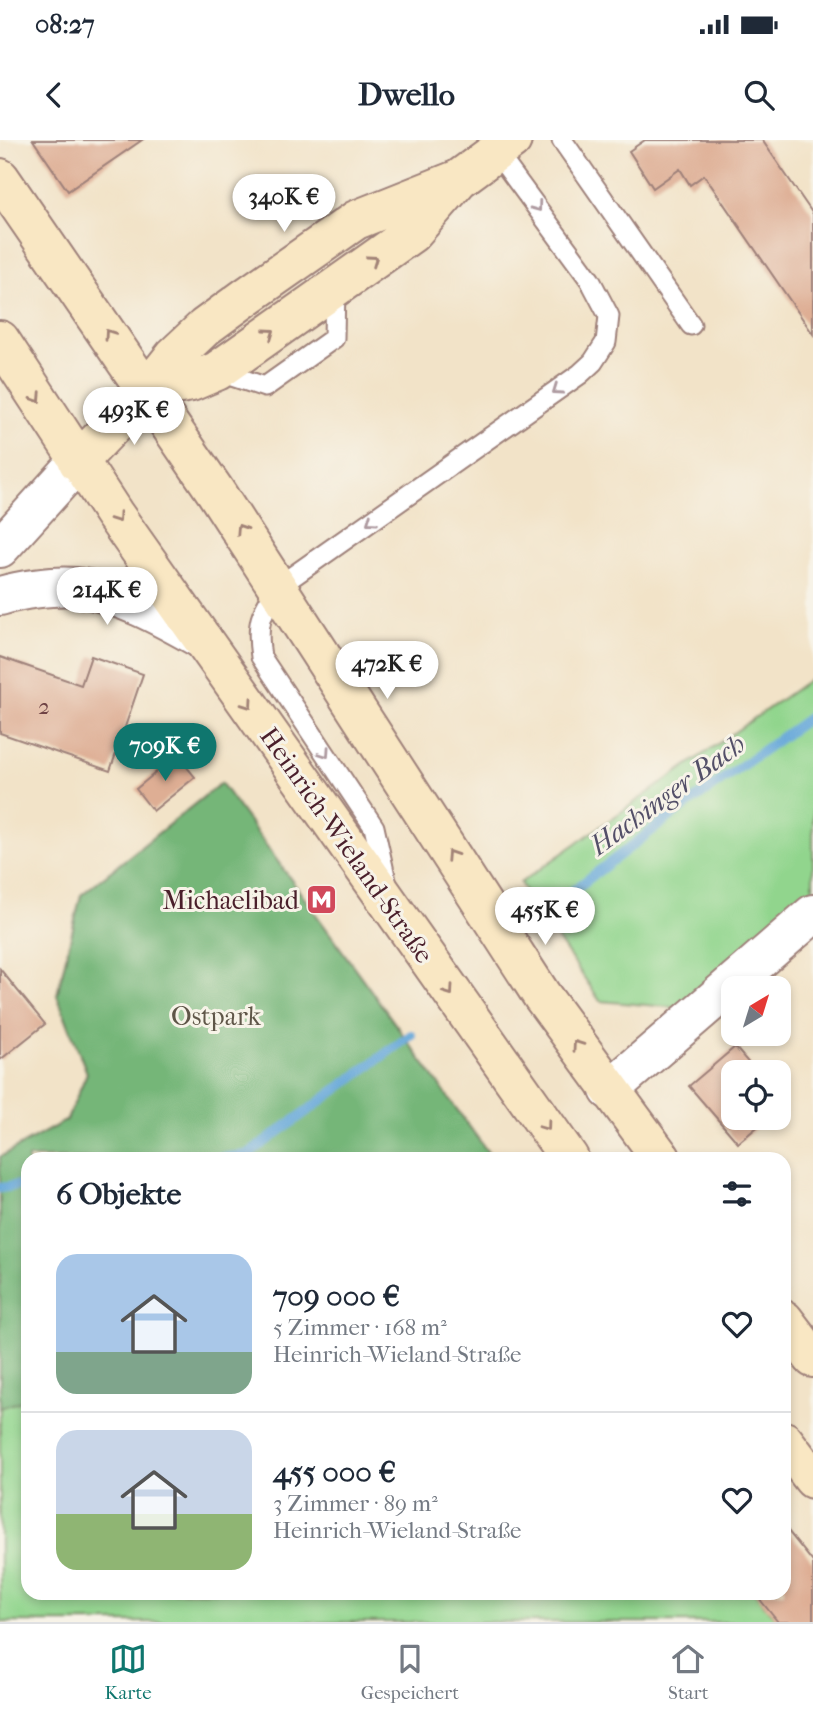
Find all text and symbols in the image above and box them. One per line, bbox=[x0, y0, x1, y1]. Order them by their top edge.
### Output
text: 08:27 bbox=[35, 9, 95, 40]
icon: back bbox=[35, 76, 73, 114]
text: Dwello bbox=[358, 76, 455, 113]
icon: search bbox=[740, 76, 778, 114]
pin: 340K € bbox=[227, 174, 341, 234]
text: 340K € bbox=[248, 183, 320, 210]
one-way arrow bbox=[528, 199, 541, 211]
one-way arrow bbox=[365, 256, 378, 268]
one-way arrow bbox=[105, 329, 117, 342]
one-way arrow bbox=[262, 329, 275, 341]
one-way arrow bbox=[552, 382, 565, 394]
pin: 493K € bbox=[77, 387, 191, 447]
one-way arrow bbox=[28, 390, 41, 403]
text: 493K € bbox=[99, 396, 169, 423]
one-way arrow bbox=[109, 510, 121, 523]
one-way arrow bbox=[366, 513, 379, 525]
one-way arrow bbox=[236, 524, 249, 537]
pin: 214K € bbox=[50, 568, 164, 627]
text: 214K € bbox=[73, 576, 141, 603]
pin: 472K € bbox=[330, 642, 444, 701]
text: 472K € bbox=[351, 650, 423, 677]
house number: 2 bbox=[38, 693, 50, 720]
one-way arrow bbox=[239, 696, 252, 709]
street label: Heinrich-Wieland-Straße bbox=[253, 721, 440, 969]
pin: 709K € bbox=[108, 724, 222, 783]
water label: Hachinger Bach bbox=[583, 727, 751, 862]
text: 709K € bbox=[129, 732, 201, 759]
one-way arrow bbox=[316, 745, 329, 758]
one-way arrow bbox=[446, 850, 459, 863]
metro station icon: Michaelibad bbox=[305, 883, 339, 917]
place label: Michaelibad bbox=[162, 885, 300, 916]
pin: 455K € bbox=[488, 888, 602, 947]
text: 455K € bbox=[511, 896, 579, 923]
north arrow bbox=[721, 976, 791, 1046]
map controls bbox=[721, 976, 791, 1130]
one-way arrow bbox=[440, 983, 453, 996]
park label: Ostpark bbox=[171, 1001, 262, 1032]
one-way arrow bbox=[572, 1040, 585, 1053]
button: locate bbox=[721, 1060, 791, 1130]
one-way arrow bbox=[537, 1118, 550, 1131]
icon: filters bbox=[718, 1175, 756, 1213]
text: 6 Objekte bbox=[56, 1177, 181, 1212]
text: 709 000 € bbox=[273, 1279, 400, 1314]
icon: home bbox=[112, 1282, 196, 1366]
icon: heart bbox=[718, 1305, 756, 1343]
text: 5 Zimmer · 168 m² bbox=[273, 1314, 447, 1341]
text: Heinrich-Wieland-Straße bbox=[273, 1341, 521, 1368]
text: 455 000 € bbox=[273, 1455, 396, 1490]
icon: home bbox=[112, 1458, 196, 1542]
icon: heart bbox=[718, 1481, 756, 1519]
text: 3 Zimmer · 89 m² bbox=[273, 1490, 438, 1517]
text: Heinrich-Wieland-Straße bbox=[273, 1517, 521, 1544]
tab: Karte bbox=[105, 1640, 152, 1704]
tab: Gespeichert bbox=[361, 1640, 459, 1704]
tab: Start bbox=[668, 1640, 708, 1704]

